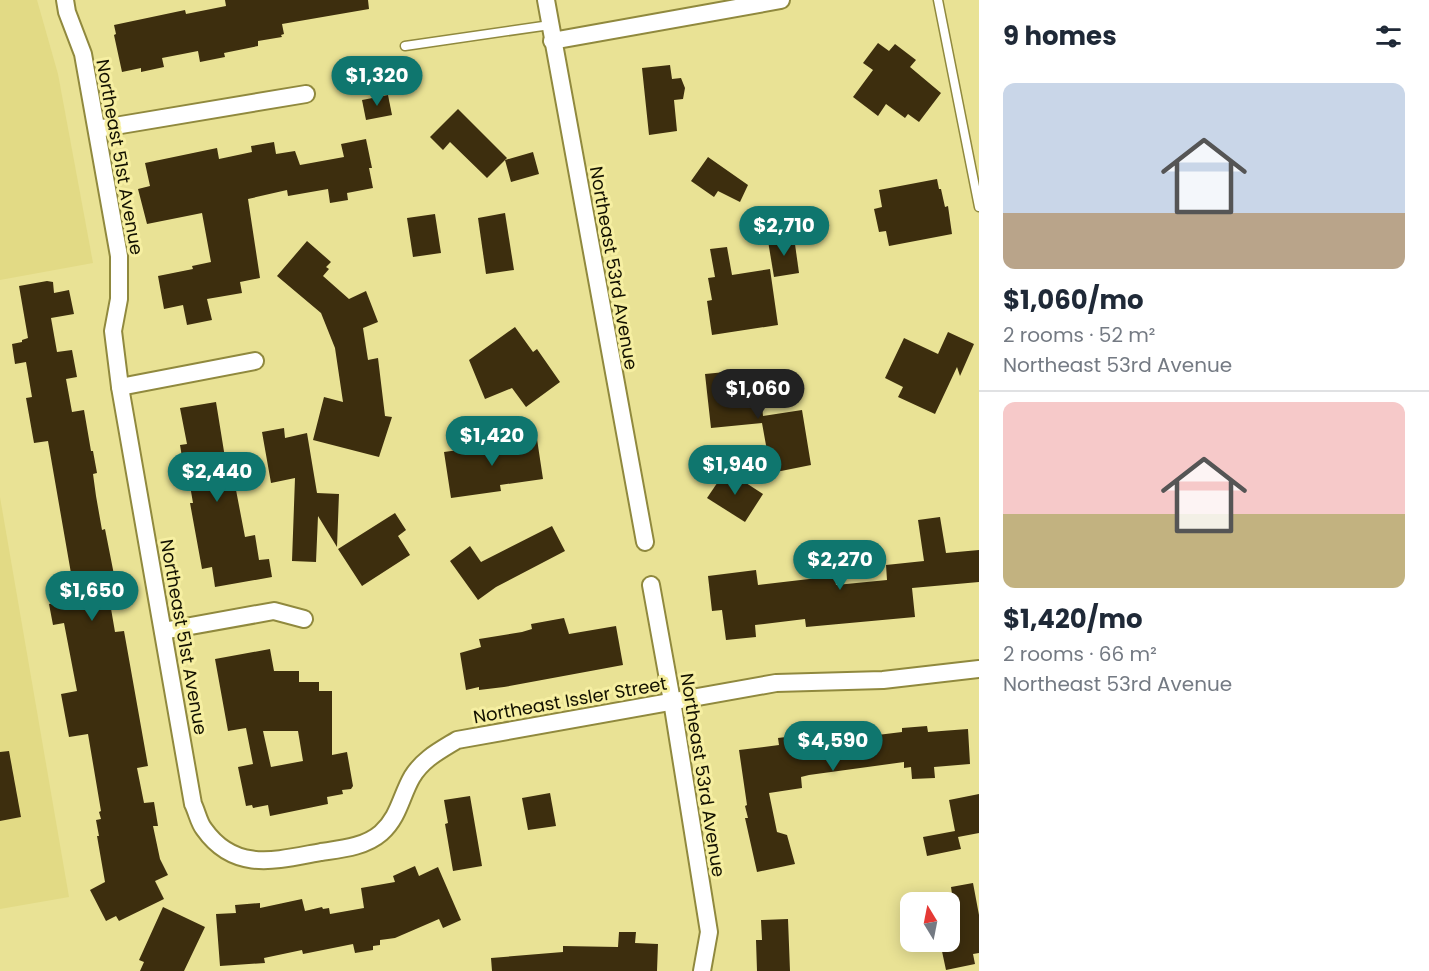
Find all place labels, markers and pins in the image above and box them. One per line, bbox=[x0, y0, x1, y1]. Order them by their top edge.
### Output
pin: $1,320 bbox=[328, 56, 426, 107]
pin: $2,710 bbox=[735, 206, 833, 257]
pin: $1,060 bbox=[709, 369, 807, 420]
pin: $1,420 bbox=[443, 416, 541, 467]
pin: $1,940 bbox=[686, 445, 784, 496]
pin: $2,440 bbox=[168, 452, 266, 503]
pin: $2,270 bbox=[791, 540, 889, 591]
pin: $1,650 bbox=[43, 571, 141, 622]
pin: $4,590 bbox=[784, 721, 882, 772]

